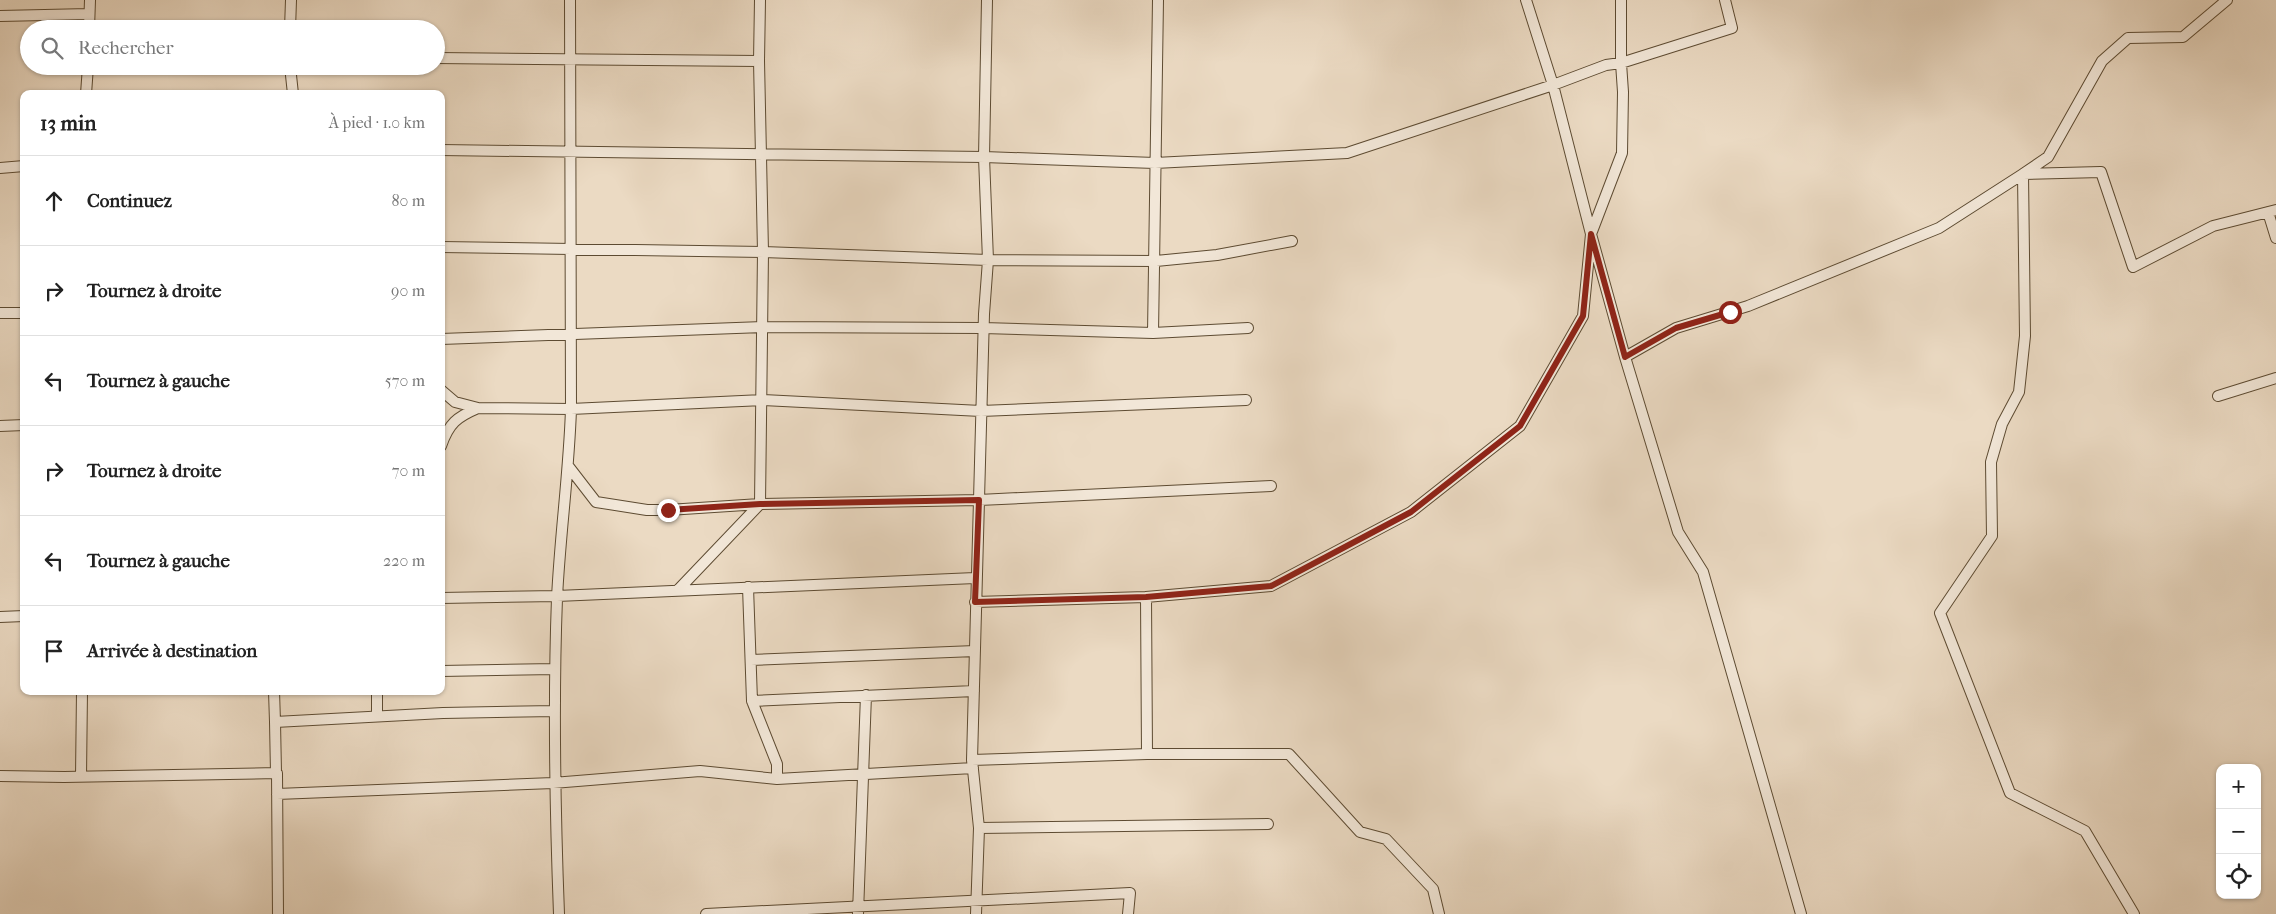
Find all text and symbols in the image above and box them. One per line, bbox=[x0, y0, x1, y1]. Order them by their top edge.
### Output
search box bbox=[20, 20, 445, 75]
icon: search bbox=[38, 34, 66, 62]
text: Rechercher bbox=[78, 37, 174, 59]
text: 13 min bbox=[40, 111, 96, 135]
text: À pied · 1.0 km bbox=[329, 113, 425, 132]
icon: ahead bbox=[40, 187, 68, 215]
text: Continuez bbox=[87, 190, 172, 212]
text: 80 m bbox=[391, 191, 425, 210]
icon: right bbox=[40, 277, 68, 305]
text: Tournez à droite bbox=[87, 280, 221, 302]
text: 90 m bbox=[391, 281, 425, 300]
route start bbox=[1719, 301, 1742, 324]
icon: left bbox=[40, 367, 68, 395]
text: Tournez à gauche bbox=[87, 370, 230, 392]
text: 570 m bbox=[385, 371, 425, 390]
icon: right bbox=[40, 457, 68, 485]
text: Tournez à droite bbox=[87, 460, 221, 482]
text: 70 m bbox=[392, 461, 425, 480]
route end bbox=[657, 499, 680, 522]
icon: left bbox=[40, 547, 68, 575]
text: Tournez à gauche bbox=[87, 550, 230, 572]
text: 220 m bbox=[383, 551, 425, 570]
icon: arrive bbox=[40, 637, 68, 665]
text: Arrivée à destination bbox=[87, 640, 257, 662]
map controls bbox=[2216, 764, 2261, 899]
button: + bbox=[2216, 764, 2261, 809]
button: − bbox=[2216, 809, 2261, 854]
button: locate bbox=[2216, 854, 2261, 899]

